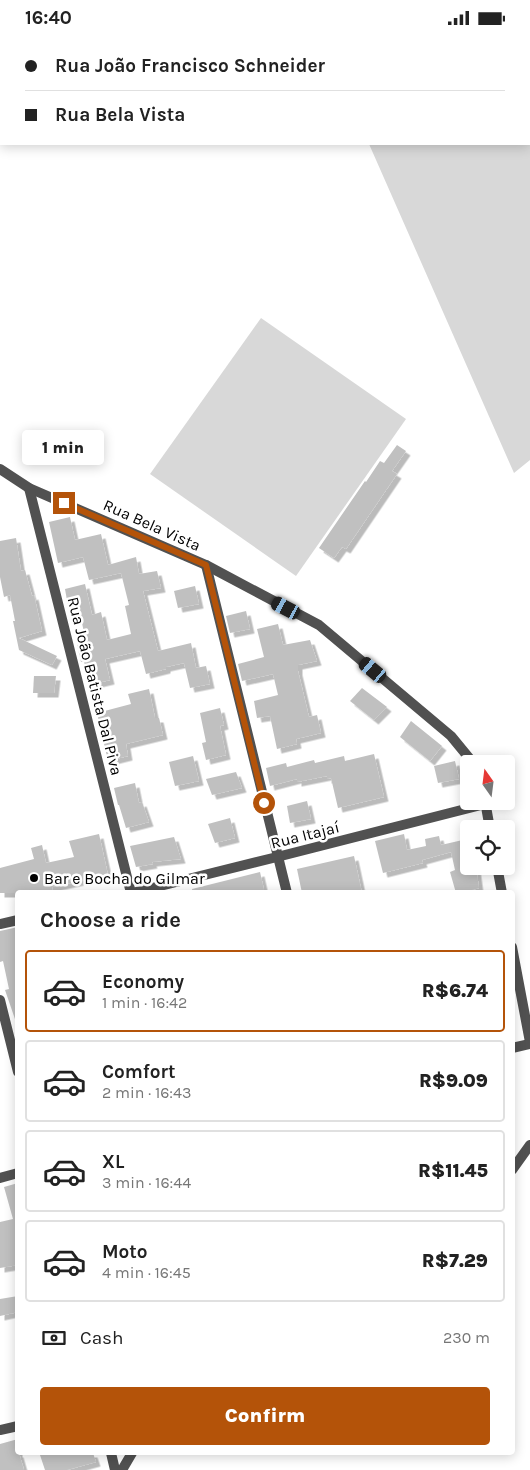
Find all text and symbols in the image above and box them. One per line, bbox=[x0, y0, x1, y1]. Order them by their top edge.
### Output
text: 16:40 bbox=[25, 7, 72, 29]
text: Rua João Francisco Schneider bbox=[55, 55, 325, 77]
text: Rua Bela Vista bbox=[55, 104, 185, 126]
callout: 1 min bbox=[23, 431, 105, 465]
text: 1 min bbox=[42, 438, 84, 457]
route end bbox=[53, 492, 75, 514]
street label: Rua Bela Vista bbox=[100, 495, 204, 555]
car bbox=[269, 594, 302, 622]
street label: Rua João Batista Dal Piva bbox=[64, 595, 126, 777]
car bbox=[356, 655, 389, 685]
north arrow bbox=[460, 755, 515, 810]
map controls bbox=[460, 755, 515, 875]
route start bbox=[253, 792, 275, 814]
street label: Rua Itajaí bbox=[269, 817, 341, 853]
button: locate bbox=[460, 820, 515, 875]
place label: Bar e Bocha do Gilmar bbox=[44, 869, 205, 888]
marker: Bar e Bocha do Gilmar bbox=[28, 872, 40, 884]
text: Choose a ride bbox=[40, 907, 181, 933]
icon: car bbox=[42, 969, 87, 1014]
text: Economy bbox=[102, 971, 184, 993]
text: R$6.74 bbox=[422, 980, 488, 1002]
text: 1 min · 16:42 bbox=[102, 993, 187, 1012]
icon: car bbox=[42, 1059, 87, 1104]
text: Comfort bbox=[102, 1061, 176, 1083]
text: R$9.09 bbox=[419, 1070, 488, 1092]
text: 2 min · 16:43 bbox=[102, 1083, 191, 1102]
icon: car bbox=[42, 1149, 87, 1194]
text: XL bbox=[102, 1151, 124, 1173]
text: R$11.45 bbox=[418, 1160, 488, 1182]
text: 3 min · 16:44 bbox=[102, 1173, 191, 1192]
icon: car bbox=[42, 1239, 87, 1284]
text: Moto bbox=[102, 1241, 148, 1263]
text: R$7.29 bbox=[422, 1250, 488, 1272]
text: 4 min · 16:45 bbox=[102, 1263, 191, 1282]
icon: cash bbox=[40, 1324, 68, 1352]
text: Cash bbox=[80, 1327, 124, 1349]
text: 230 m bbox=[443, 1328, 490, 1347]
button: Confirm bbox=[40, 1387, 490, 1445]

